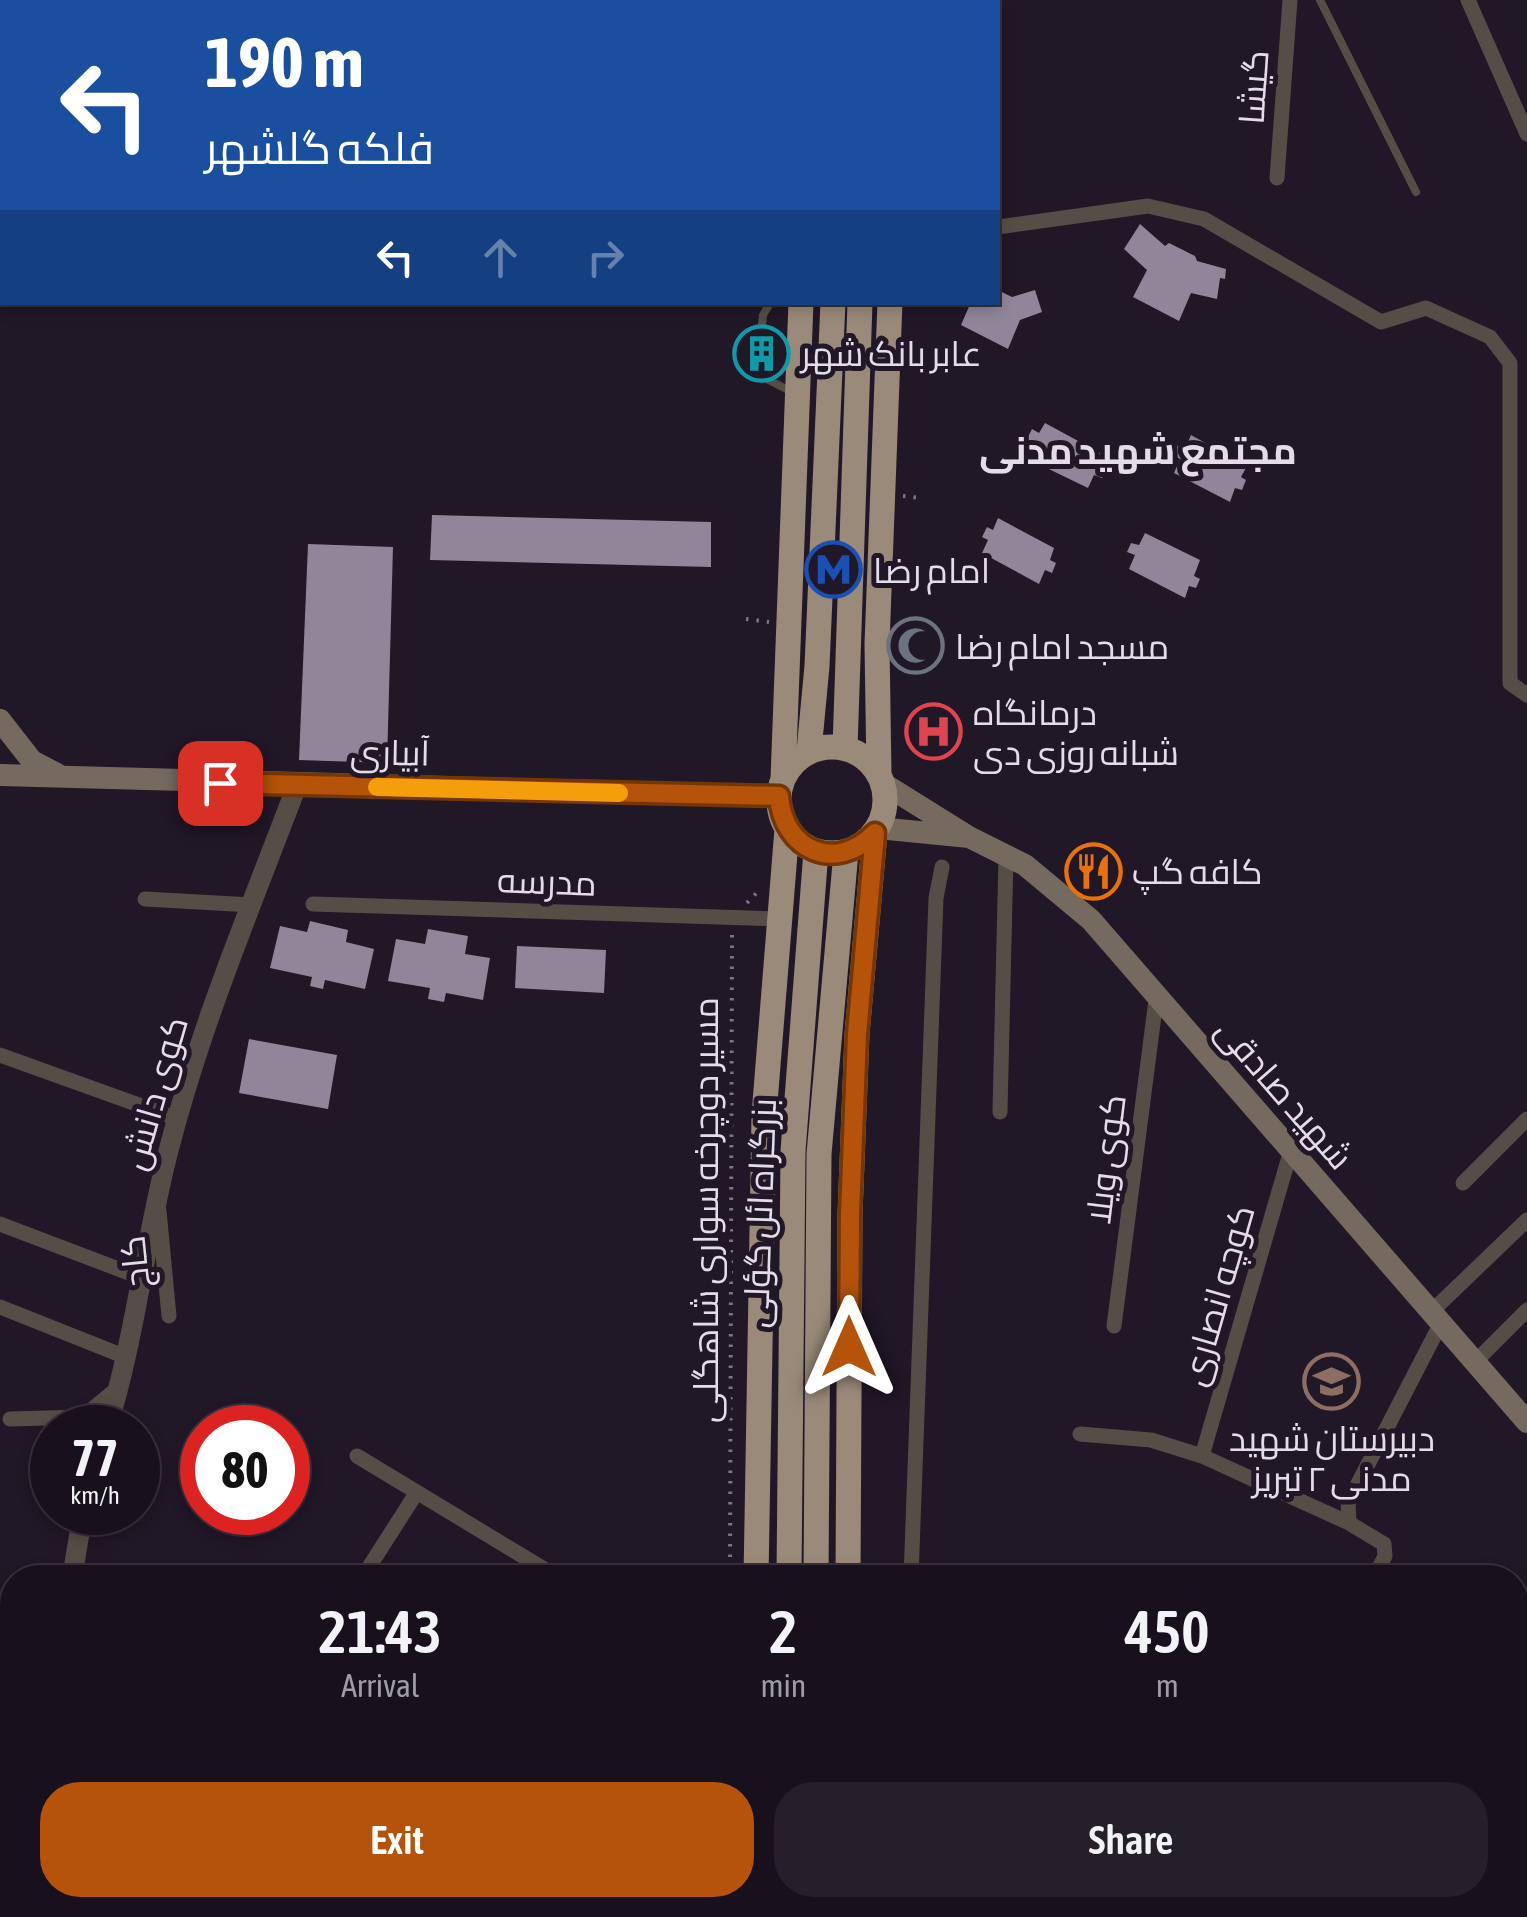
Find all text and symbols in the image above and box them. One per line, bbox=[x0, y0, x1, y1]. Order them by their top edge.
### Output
text: 190 m bbox=[205, 22, 364, 102]
icon: left bbox=[40, 40, 170, 170]
street label: گیشا bbox=[1230, 49, 1276, 125]
text: فلکه گلشهر bbox=[205, 122, 434, 174]
icon: left bbox=[368, 230, 423, 285]
icon: ahead bbox=[473, 230, 528, 285]
icon: right bbox=[578, 230, 633, 285]
building icon: عابر بانک شهر bbox=[732, 323, 792, 383]
place label: عابر بانک شهر bbox=[799, 333, 982, 375]
district label: مجتمع شهید مدنی bbox=[979, 429, 1297, 477]
metro station icon: امام رضا bbox=[804, 540, 864, 600]
place label: امام رضا bbox=[873, 550, 990, 595]
mosque icon: مسجد امام رضا bbox=[886, 616, 946, 676]
place label: مسجد امام رضا bbox=[955, 626, 1169, 671]
place label: درمانگاه شبانه روزی دی bbox=[973, 692, 1179, 774]
hospital icon: درمانگاه شبانه روزی دی bbox=[904, 702, 964, 762]
street label: آبیاری bbox=[350, 731, 430, 775]
pin bbox=[178, 741, 263, 826]
icon: arrive bbox=[193, 756, 248, 811]
restaurant icon: کافه گپ bbox=[1063, 841, 1123, 901]
place label: کافه گپ bbox=[1132, 851, 1263, 895]
street label: مدرسه bbox=[497, 859, 597, 904]
street label: مسیر دوچرخه سواری شاهگلی bbox=[685, 997, 729, 1423]
street label: شهید صادقی bbox=[1207, 1009, 1361, 1178]
street label: کوی دانش bbox=[113, 1012, 197, 1175]
street label: کوی ویلا bbox=[1077, 1092, 1135, 1226]
street label: بزرگراه ائل گؤلی bbox=[735, 1097, 785, 1329]
street label: کوچه انصاری bbox=[1172, 1200, 1266, 1391]
street label: کاج bbox=[111, 1233, 161, 1290]
position arrow bbox=[797, 1295, 901, 1399]
school or university icon: دبیرستان شهید مدنی ۲ تبریز bbox=[1302, 1352, 1362, 1412]
speed limit sign: 80 bbox=[180, 1405, 310, 1535]
place label: دبیرستان شهید مدنی ۲ تبریز bbox=[1229, 1418, 1435, 1500]
text: 77 bbox=[71, 1429, 118, 1487]
text: km/h bbox=[70, 1481, 120, 1509]
text: 21:43 bbox=[318, 1597, 442, 1666]
text: 2 bbox=[769, 1597, 798, 1666]
text: 450 bbox=[1125, 1597, 1209, 1666]
text: Arrival bbox=[341, 1667, 419, 1704]
text: min bbox=[760, 1667, 806, 1704]
text: m bbox=[1156, 1667, 1179, 1704]
button: Exit bbox=[40, 1782, 754, 1897]
button: Share bbox=[774, 1782, 1488, 1897]

